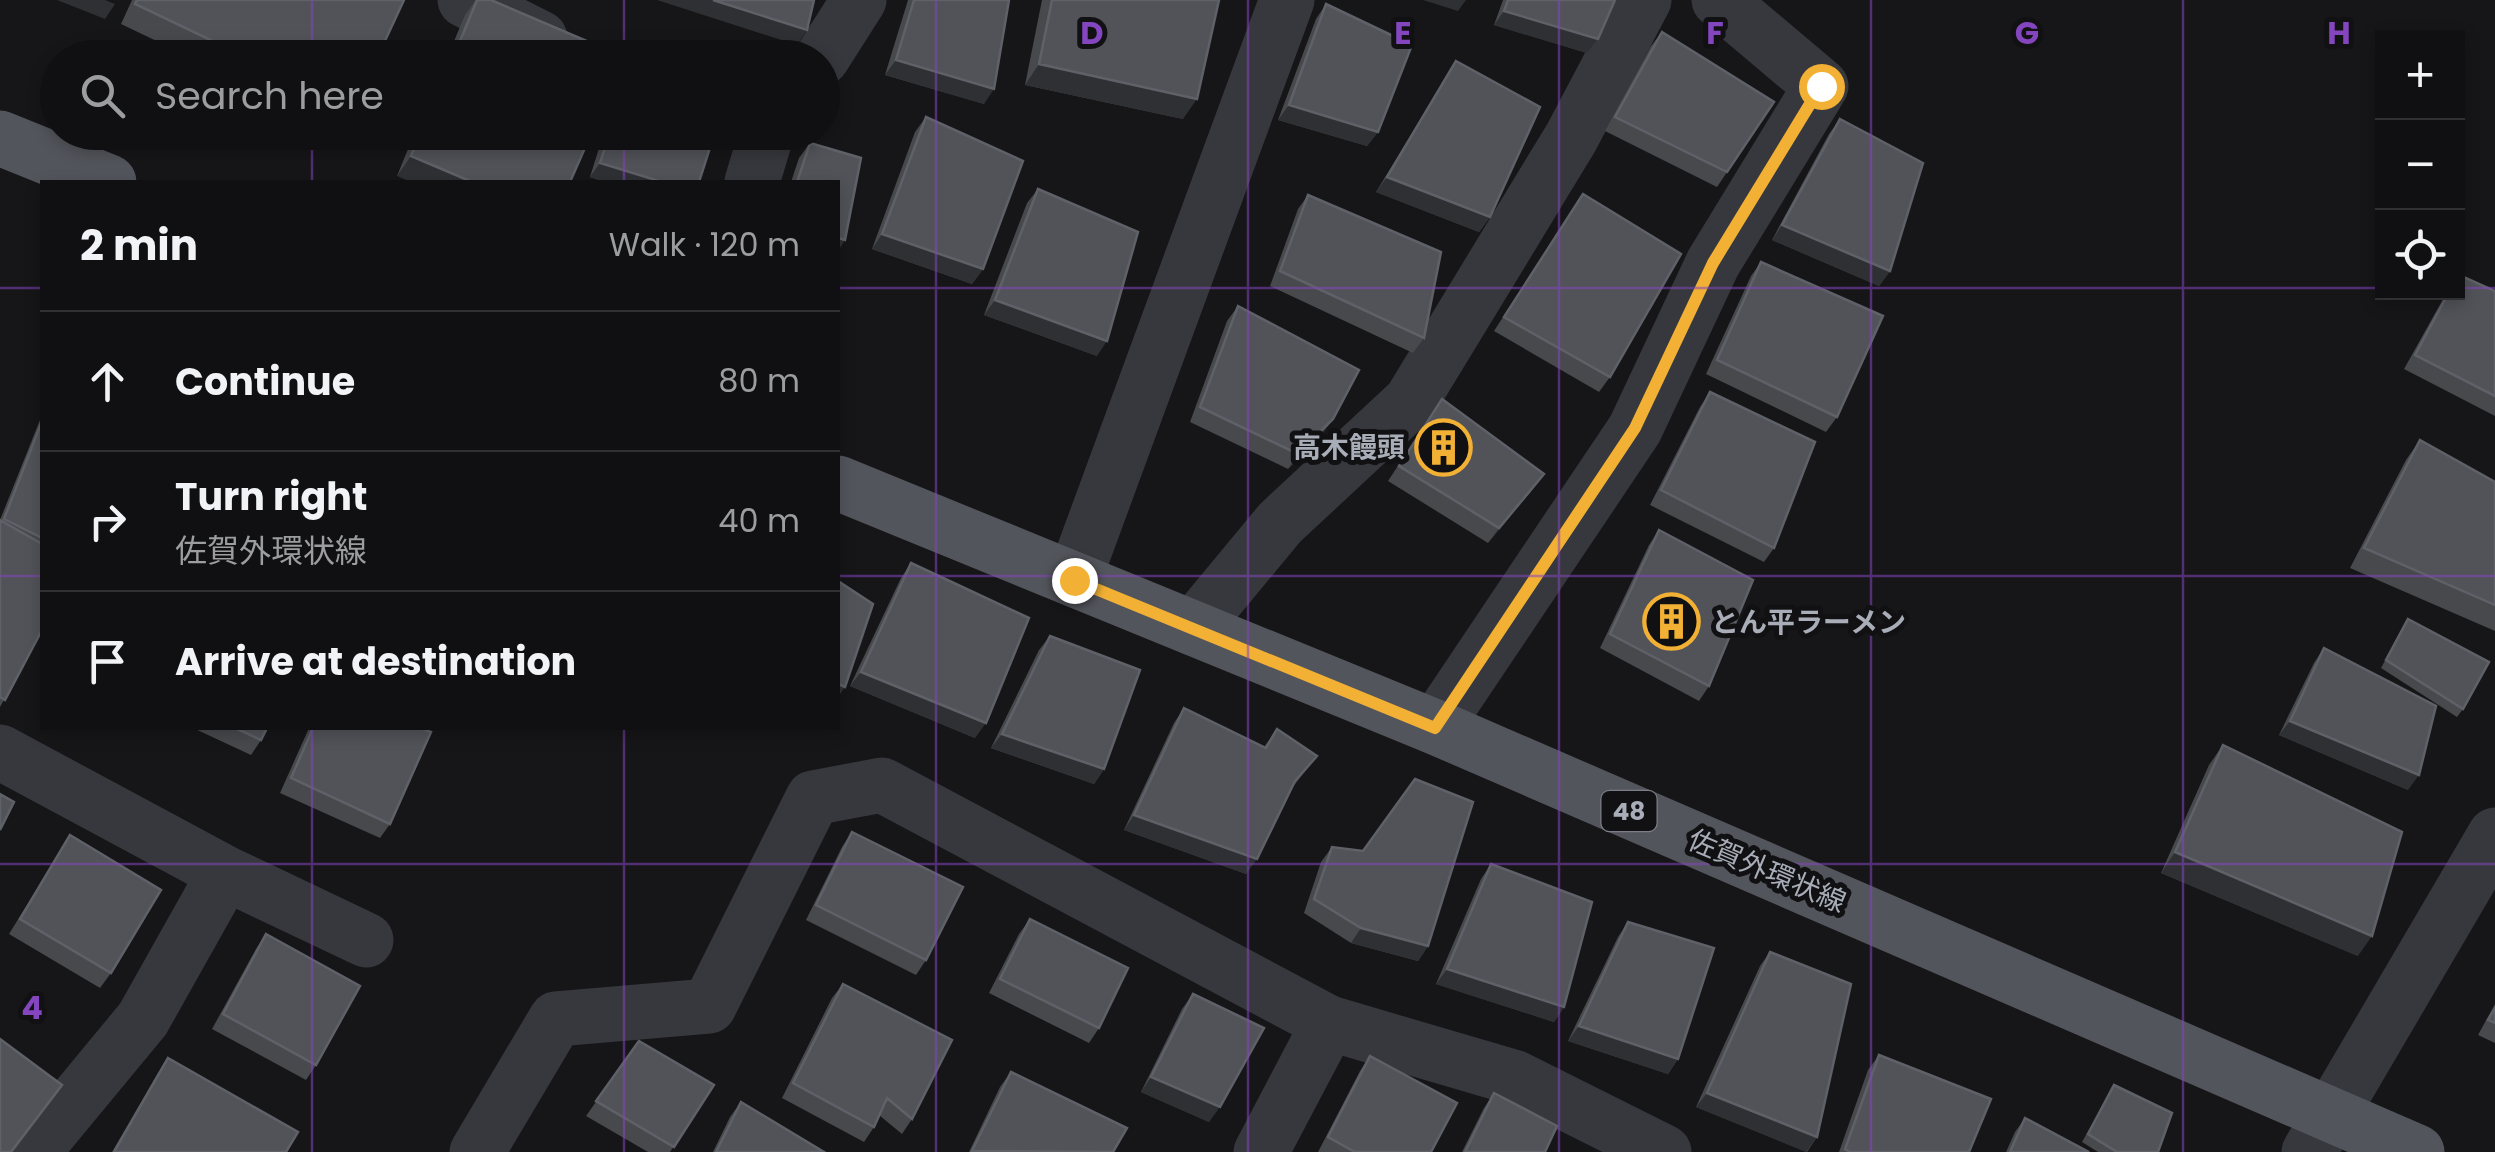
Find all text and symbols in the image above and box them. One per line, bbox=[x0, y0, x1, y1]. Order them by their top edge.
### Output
text: D bbox=[1080, 10, 1104, 55]
text: E bbox=[1394, 10, 1412, 55]
text: F bbox=[1706, 10, 1724, 55]
text: G bbox=[2015, 10, 2039, 55]
text: H bbox=[2327, 10, 2351, 55]
map controls bbox=[2375, 30, 2465, 300]
button: + bbox=[2375, 30, 2465, 120]
search box bbox=[40, 40, 840, 150]
route start bbox=[1799, 64, 1845, 110]
icon: search bbox=[75, 68, 130, 123]
text: Search here bbox=[155, 69, 384, 122]
button: − bbox=[2375, 120, 2465, 210]
button: locate bbox=[2375, 210, 2465, 300]
text: 2 min bbox=[80, 216, 198, 275]
text: Walk · 120 m bbox=[609, 222, 800, 267]
icon: ahead bbox=[80, 354, 135, 409]
text: Continue bbox=[175, 355, 355, 408]
text: 80 m bbox=[718, 358, 800, 403]
building icon: 高木饅頭 bbox=[1414, 417, 1474, 477]
place label: 高木饅頭 bbox=[1293, 428, 1405, 467]
text: Turn right bbox=[175, 470, 367, 523]
icon: right bbox=[80, 494, 135, 549]
text: 40 m bbox=[718, 498, 800, 543]
text: 佐賀外環状線 bbox=[175, 528, 367, 573]
route end bbox=[1052, 558, 1098, 604]
building icon: とん平ラーメン bbox=[1642, 592, 1702, 652]
place label: とん平ラーメン bbox=[1711, 603, 1906, 642]
icon: arrive bbox=[80, 634, 135, 689]
text: Arrive at destination bbox=[175, 635, 576, 688]
road number: 48 bbox=[1602, 791, 1656, 831]
street label: 佐賀外環状線 bbox=[1682, 820, 1852, 922]
text: 4 bbox=[21, 985, 43, 1030]

